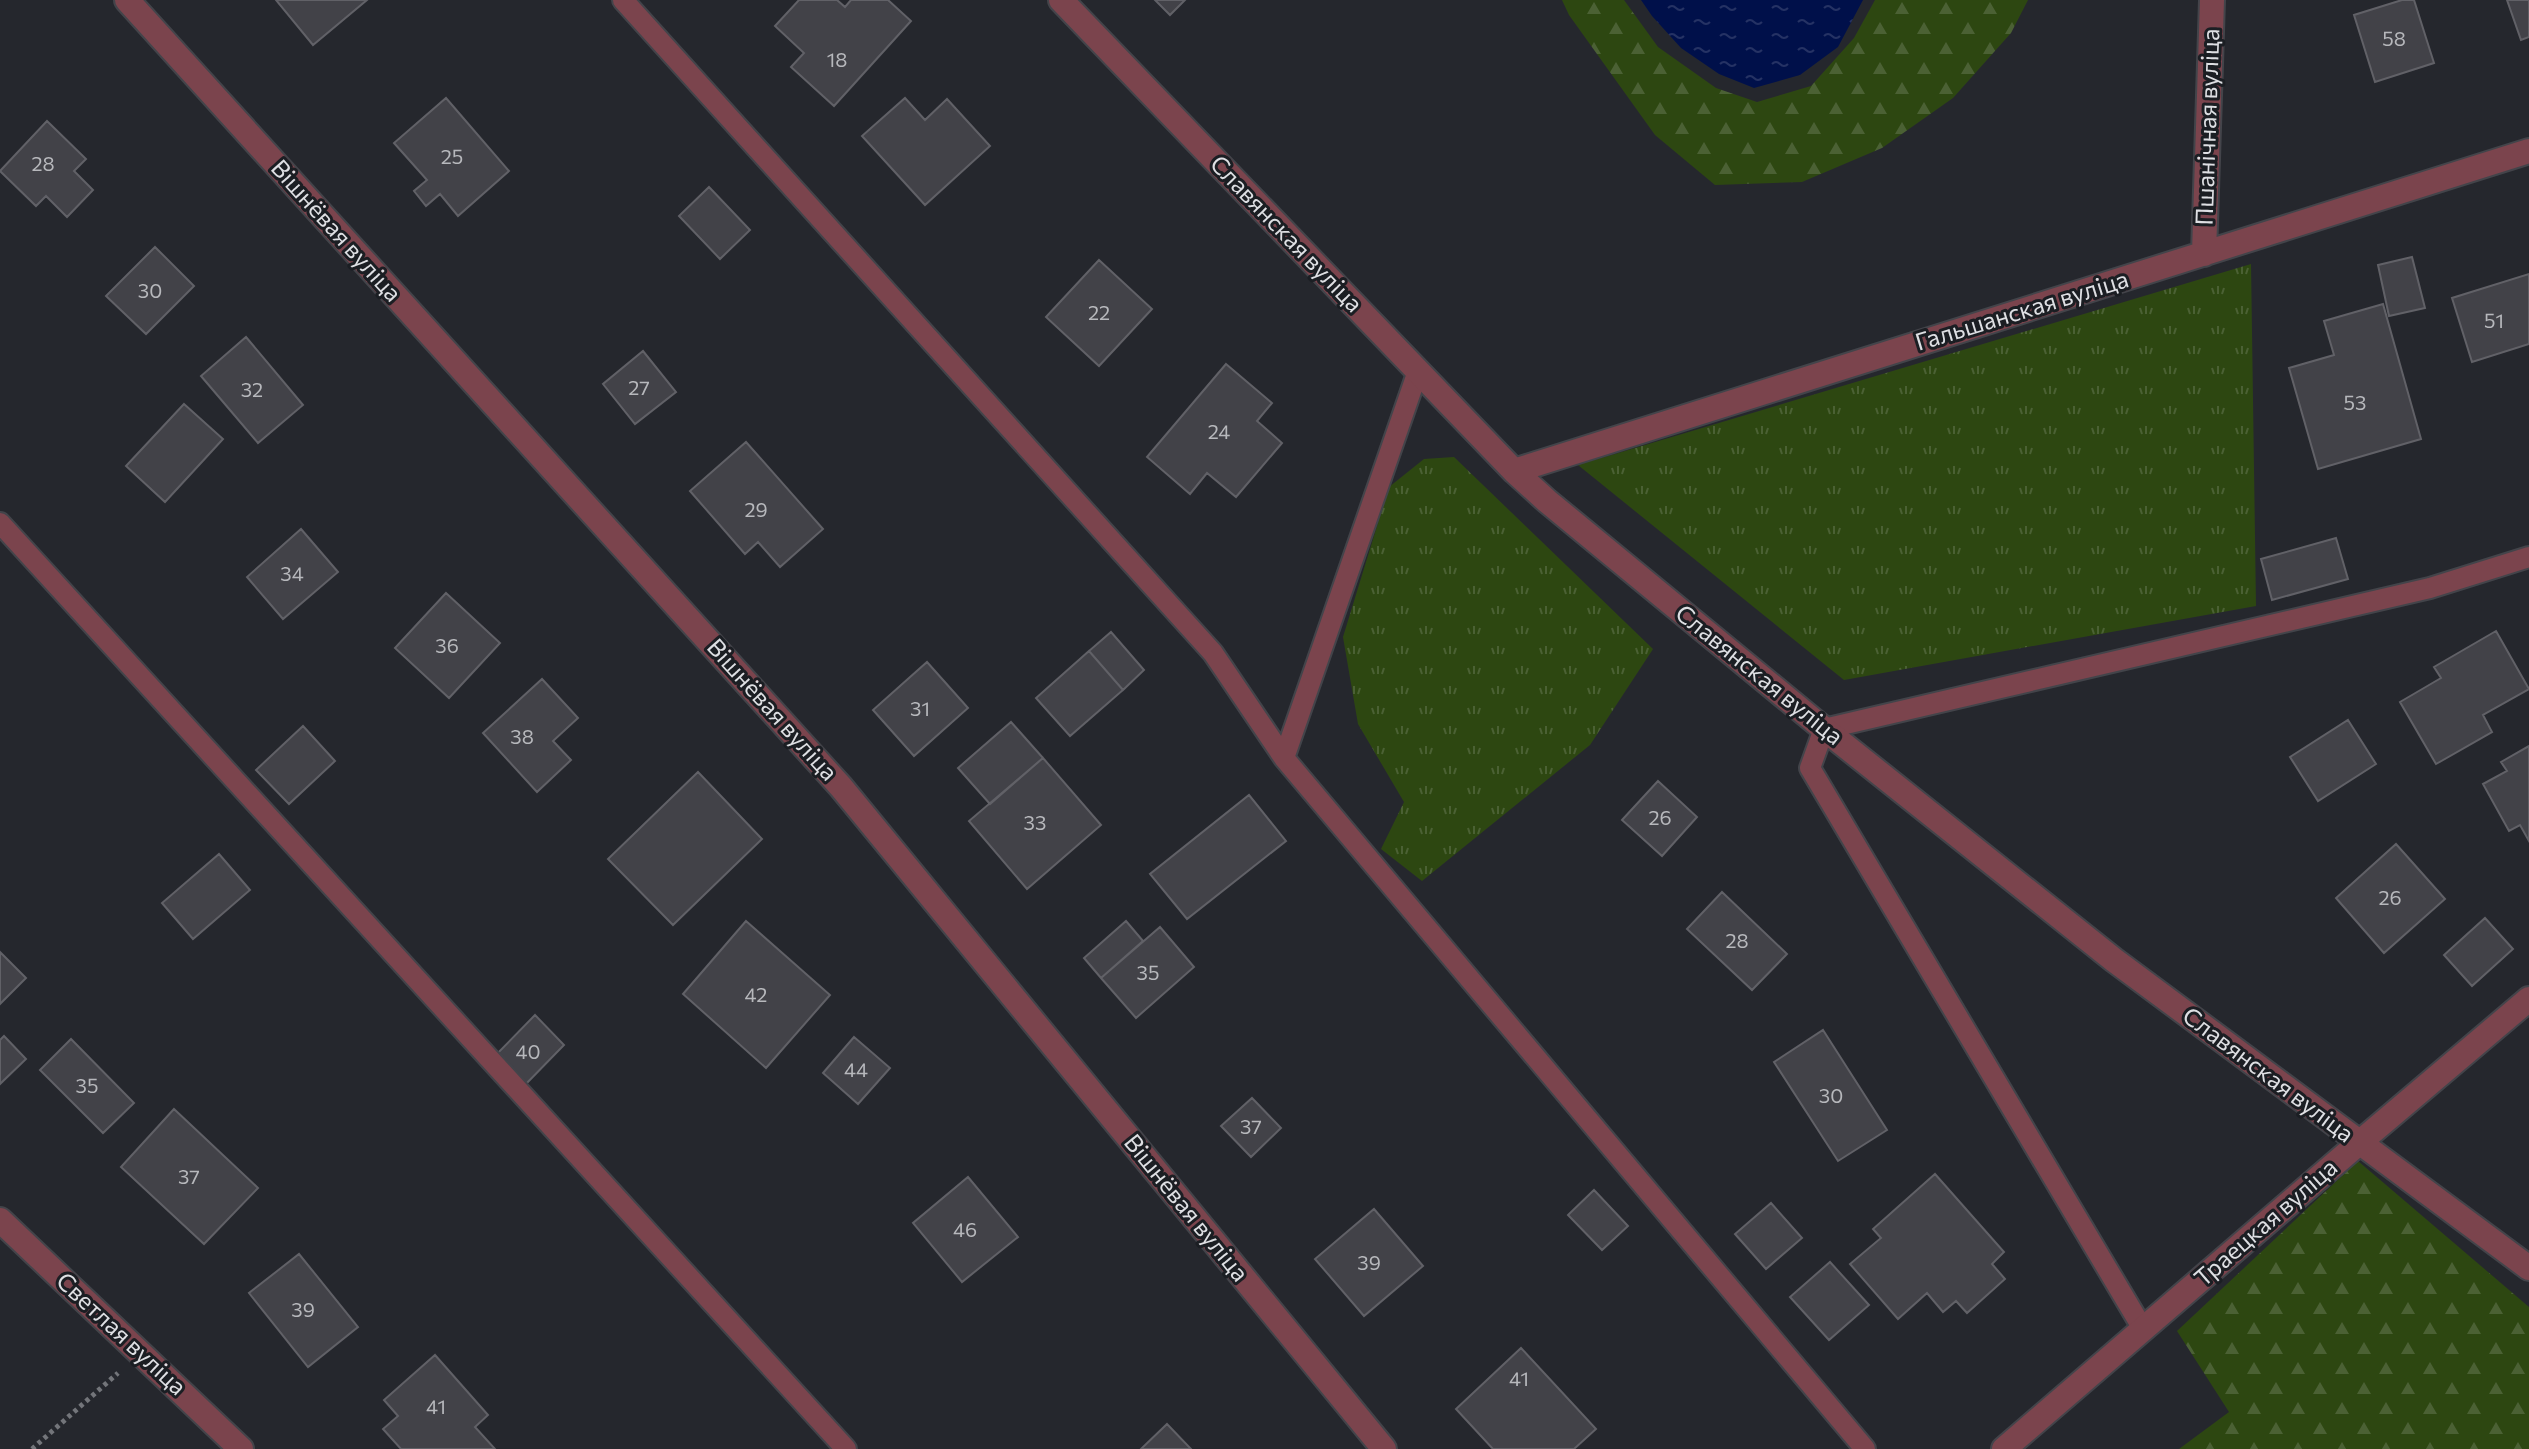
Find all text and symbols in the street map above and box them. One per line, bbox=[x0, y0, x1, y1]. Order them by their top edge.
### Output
house number: 58 bbox=[2382, 26, 2406, 50]
street label: Пшанічная вуліца bbox=[2189, 28, 2224, 226]
house number: 18 bbox=[827, 47, 847, 71]
house number: 25 bbox=[441, 144, 463, 168]
street label: Славянская вуліца bbox=[1205, 148, 1369, 317]
house number: 28 bbox=[31, 151, 55, 175]
street label: Вішнёвая вуліца bbox=[266, 153, 408, 307]
street label: Гальшанская вуліца bbox=[1912, 263, 2132, 356]
house number: 30 bbox=[138, 278, 162, 302]
house number: 22 bbox=[1088, 300, 1110, 324]
house number: 51 bbox=[2484, 308, 2504, 332]
house number: 27 bbox=[628, 375, 650, 399]
house number: 32 bbox=[241, 377, 263, 401]
house number: 53 bbox=[2344, 390, 2366, 414]
house number: 24 bbox=[1208, 419, 1230, 443]
house number: 29 bbox=[744, 497, 768, 521]
house number: 34 bbox=[280, 561, 304, 585]
street label: Славянская вуліца bbox=[1670, 597, 1849, 750]
street label: Вішнёвая вуліца bbox=[702, 632, 844, 786]
house number: 36 bbox=[435, 633, 459, 657]
house number: 31 bbox=[910, 696, 930, 720]
house number: 38 bbox=[510, 724, 534, 748]
house number: 26 bbox=[1648, 805, 1672, 829]
house number: 33 bbox=[1024, 810, 1046, 834]
house number: 26 bbox=[2378, 885, 2402, 909]
house number: 28 bbox=[1725, 928, 1749, 952]
house number: 35 bbox=[1137, 960, 1159, 984]
house number: 42 bbox=[745, 982, 767, 1006]
street label: Славянская вуліца bbox=[2178, 1000, 2360, 1148]
house number: 40 bbox=[515, 1039, 541, 1063]
house number: 44 bbox=[844, 1057, 868, 1081]
house number: 35 bbox=[76, 1073, 98, 1097]
house number: 30 bbox=[1819, 1083, 1843, 1107]
house number: 37 bbox=[1240, 1114, 1262, 1138]
street label: Вішнёвая вуліца bbox=[1119, 1128, 1255, 1287]
street label: Траецкая вуліца bbox=[2188, 1152, 2342, 1292]
house number: 37 bbox=[178, 1164, 200, 1188]
house number: 46 bbox=[953, 1217, 977, 1241]
house number: 39 bbox=[1357, 1250, 1381, 1274]
street label: Светлая вуліца bbox=[51, 1265, 193, 1400]
house number: 39 bbox=[291, 1297, 315, 1321]
house number: 41 bbox=[1509, 1366, 1529, 1390]
house number: 41 bbox=[426, 1394, 446, 1418]

